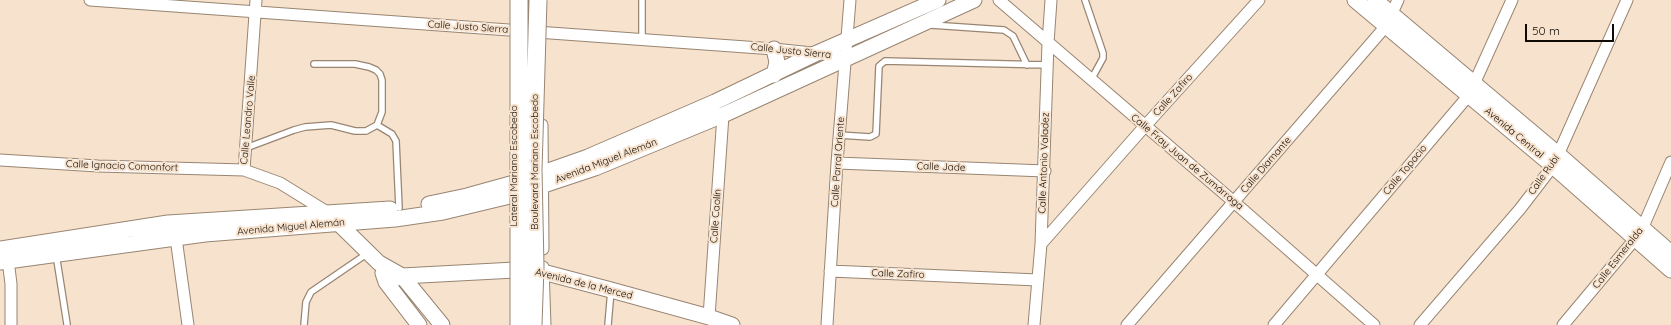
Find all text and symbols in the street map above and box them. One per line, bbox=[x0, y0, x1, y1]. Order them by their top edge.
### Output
scale bar bbox=[1527, 16, 1616, 42]
street label: Calle Justo Sierra bbox=[427, 18, 509, 36]
text: 50 m bbox=[1532, 23, 1560, 38]
street label: Calle Justo Sierra bbox=[750, 41, 832, 61]
street label: Calle Zafiro bbox=[1151, 71, 1195, 119]
street label: Calle Leandro Valle bbox=[238, 75, 258, 165]
street label: Boulevard Mariano Escobedo bbox=[529, 94, 541, 230]
street label: Lateral Mariano Escobedo bbox=[508, 105, 520, 227]
street label: Avenida Central bbox=[1482, 105, 1546, 161]
street label: Calle Antonio Valadez bbox=[1036, 112, 1052, 214]
street label: Calle Fray Juan de Zumárraga bbox=[1128, 112, 1246, 212]
street label: Calle Parral Oriente bbox=[829, 117, 847, 207]
street label: Calle Diamante bbox=[1238, 134, 1294, 196]
street label: Avenida Miguel Alemán bbox=[553, 136, 659, 186]
street label: Calle Topacio bbox=[1381, 142, 1429, 198]
street label: Calle Rubí bbox=[1526, 153, 1562, 197]
street label: Calle Ignacio Comonfort bbox=[66, 158, 178, 174]
street label: Calle Jade bbox=[916, 160, 966, 174]
street label: Calle Caolín bbox=[708, 188, 724, 244]
street label: Avenida Miguel Alemán bbox=[237, 216, 345, 238]
street label: Calle Esmeralda bbox=[1590, 225, 1646, 291]
street label: Avenida de la Merced bbox=[534, 266, 634, 302]
street label: Calle Zafiro bbox=[871, 267, 925, 281]

